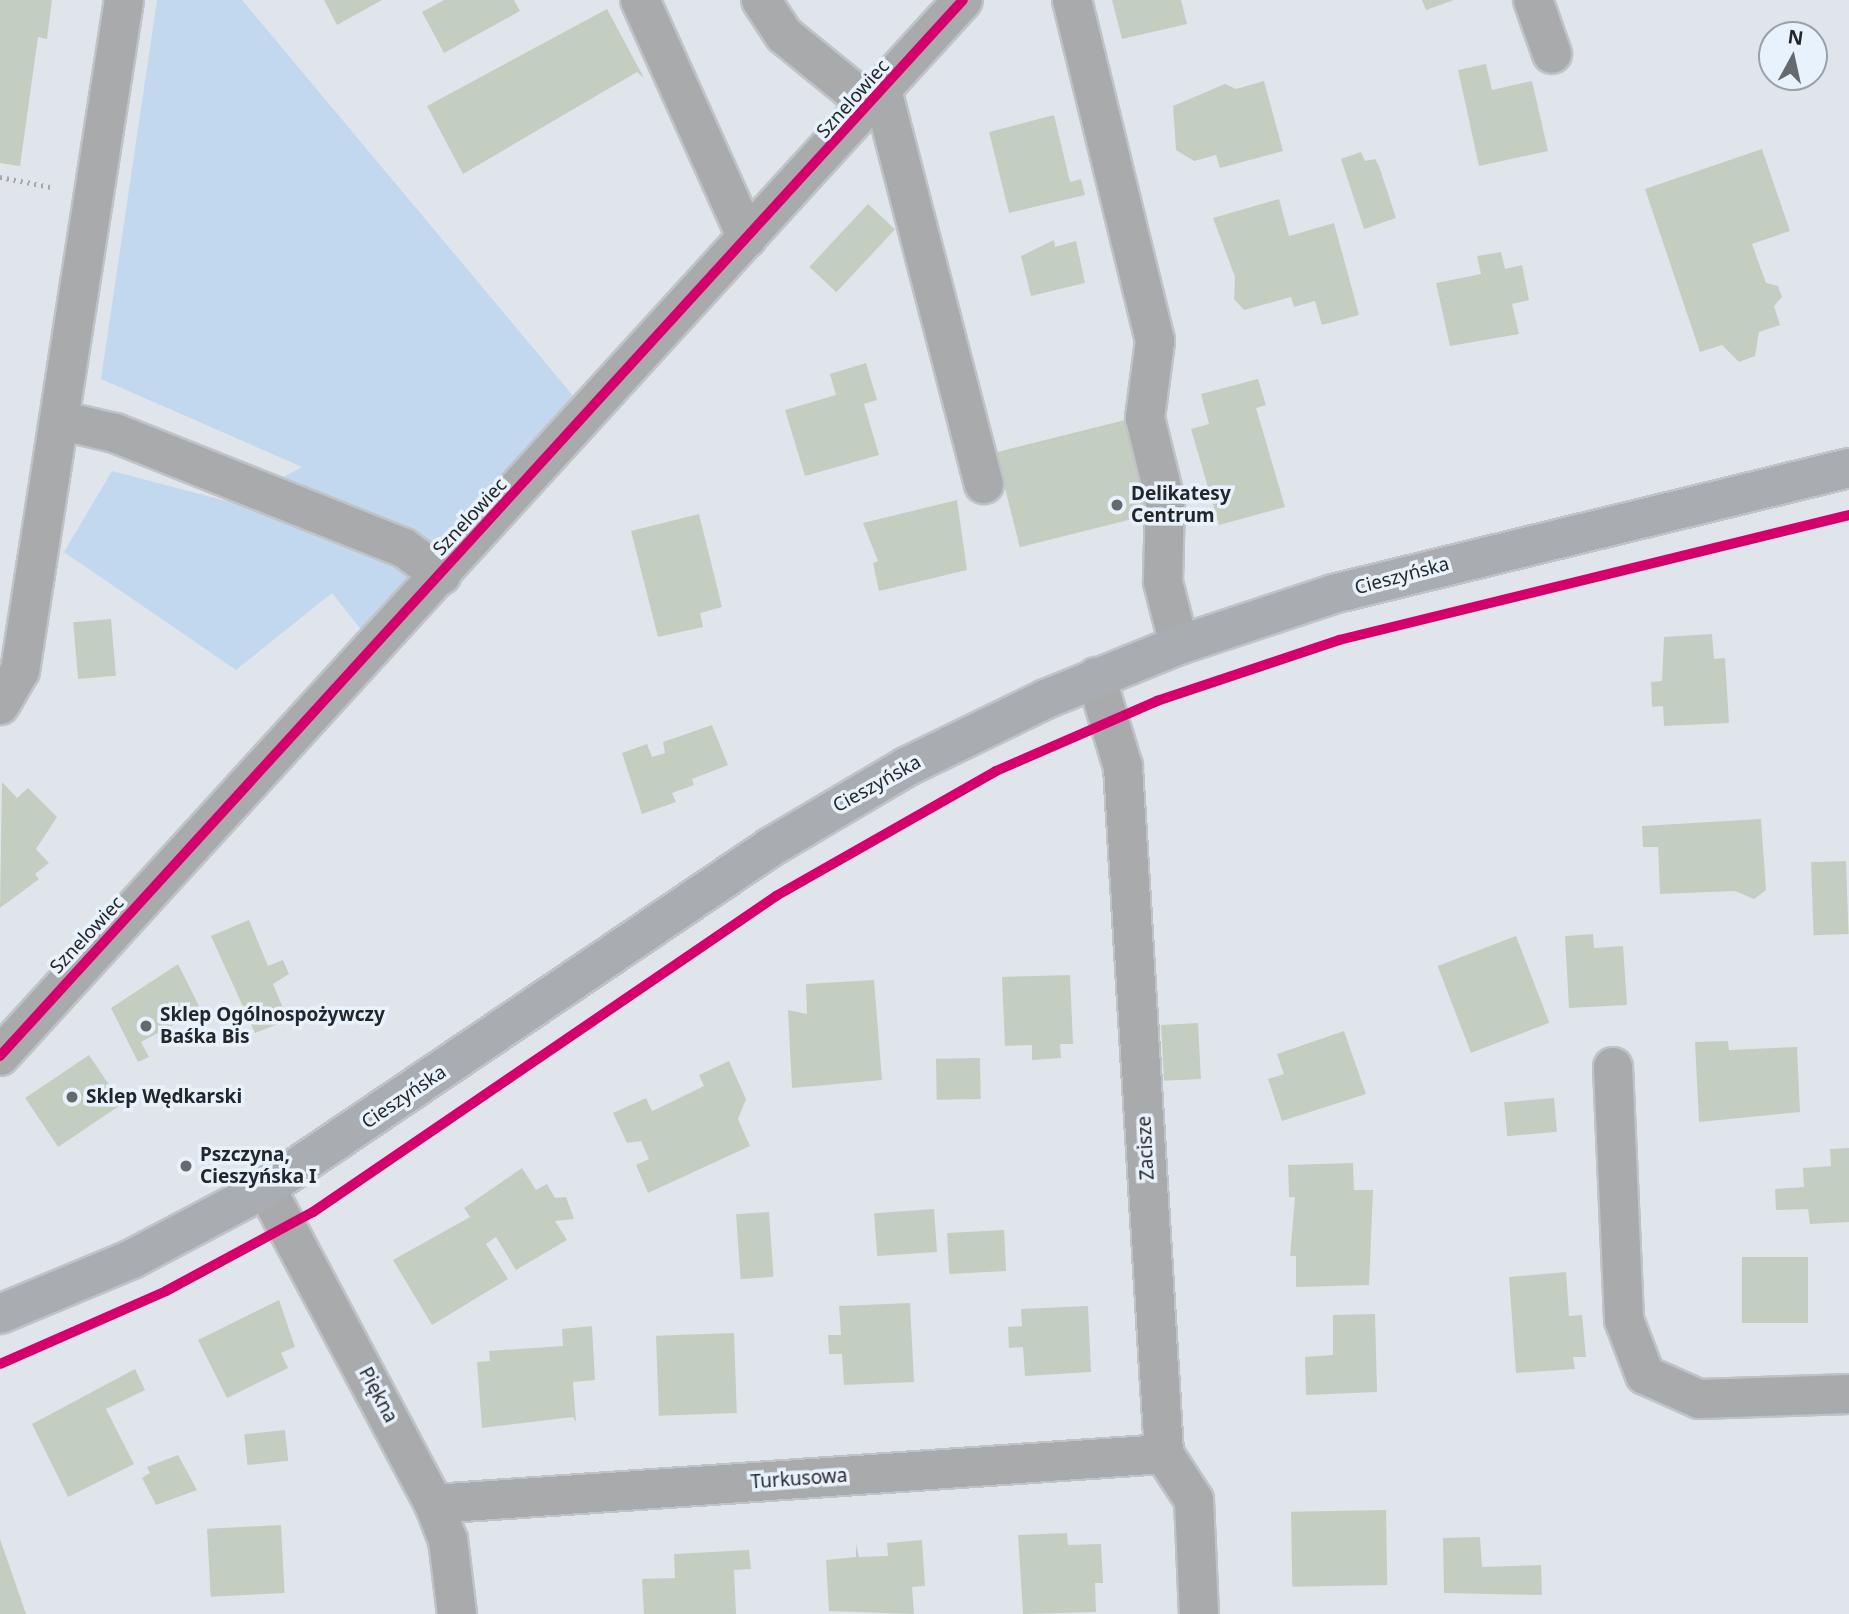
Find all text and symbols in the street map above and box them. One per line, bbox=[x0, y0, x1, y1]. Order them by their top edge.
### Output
north arrow bbox=[1758, 21, 1828, 91]
text: N bbox=[1786, 23, 1805, 51]
street label: Sznelowiec bbox=[812, 55, 894, 143]
street label: Sznelowiec bbox=[428, 474, 512, 560]
place label: Delikatesy Centrum bbox=[1131, 483, 1231, 527]
marker: Delikatesy Centrum bbox=[1109, 497, 1125, 513]
street label: Cieszyńska bbox=[1352, 552, 1452, 600]
street label: Cieszyńska bbox=[829, 751, 925, 817]
street label: Sznelowiec bbox=[45, 892, 129, 978]
place label: Sklep Ogólnospożywczy Baśka Bis bbox=[160, 1004, 385, 1048]
marker: Sklep Ogólnospożywczy Baśka Bis bbox=[138, 1018, 154, 1034]
street label: Cieszyńska bbox=[357, 1060, 451, 1134]
place label: Sklep Wędkarski bbox=[86, 1086, 242, 1108]
marker: Sklep Wędkarski bbox=[64, 1089, 80, 1105]
street label: Zacisze bbox=[1133, 1115, 1159, 1181]
place label: Pszczyna, Cieszyńska I bbox=[200, 1144, 316, 1188]
marker: Pszczyna, Cieszyńska I bbox=[178, 1158, 194, 1174]
street label: Piękna bbox=[354, 1363, 402, 1427]
street label: Turkusowa bbox=[750, 1464, 848, 1494]

